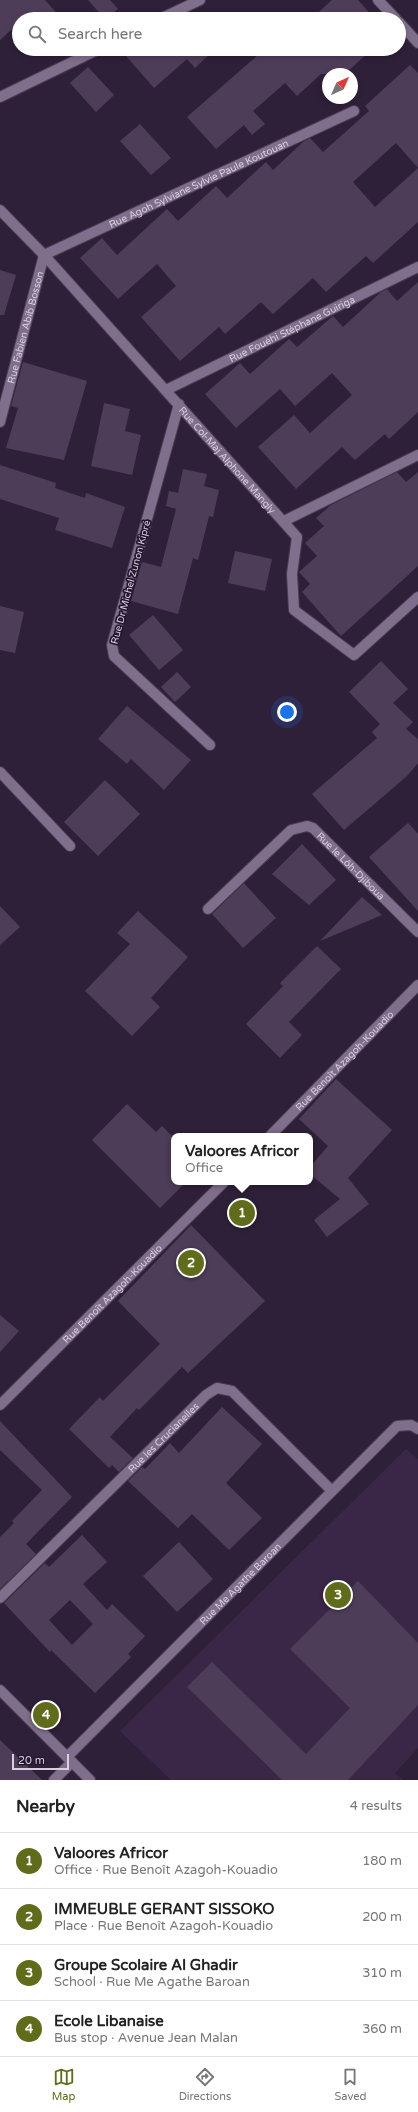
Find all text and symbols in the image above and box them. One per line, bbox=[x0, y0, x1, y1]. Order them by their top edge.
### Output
search box bbox=[12, 12, 406, 56]
icon: search bbox=[26, 23, 48, 45]
text: Search here bbox=[58, 25, 142, 43]
north arrow bbox=[322, 68, 358, 104]
street label: Rue Agoh Sylviane Sylvie Paule Koutouan bbox=[107, 137, 291, 231]
street label: Rue Fabien Abib Bosson bbox=[5, 270, 46, 385]
street label: Rue Fouéhi Stéphane Guiriga bbox=[227, 294, 357, 365]
street label: Rue Col-Maj Alphone Mangly bbox=[176, 405, 278, 517]
street label: Rue Dr Michel Zunon Kipré bbox=[109, 519, 153, 645]
your location bbox=[277, 702, 297, 722]
street label: Rue le Lôh-Djiboua bbox=[314, 830, 387, 903]
street label: Rue Benoît Azagoh-Kouadio bbox=[293, 1008, 397, 1114]
popup bbox=[171, 1133, 313, 1185]
text: Valoores Africor bbox=[185, 1142, 299, 1160]
text: Office bbox=[185, 1160, 223, 1176]
pin: 1 bbox=[229, 1198, 255, 1228]
street label: Rue Benoît Azagoh-Kouadio bbox=[61, 1242, 165, 1346]
pin: 2 bbox=[178, 1248, 204, 1278]
street label: Rue les Crucianelles bbox=[126, 1400, 202, 1475]
street label: Rue Me Agathe Baroan bbox=[197, 1541, 284, 1628]
pin: 3 bbox=[325, 1580, 351, 1610]
pin: 4 bbox=[33, 1700, 59, 1730]
scale bar bbox=[12, 1752, 69, 1771]
text: 20 m bbox=[18, 1754, 45, 1767]
text: Nearby bbox=[16, 1796, 75, 1817]
text: 4 results bbox=[350, 1798, 402, 1814]
text: Valoores Africor bbox=[54, 1844, 168, 1862]
text: 1 bbox=[25, 1853, 33, 1869]
text: 180 m bbox=[362, 1853, 402, 1869]
text: Office · Rue Benoît Azagoh-Kouadio bbox=[54, 1862, 278, 1878]
text: IMMEUBLE GERANT SISSOKO bbox=[54, 1900, 275, 1918]
text: 2 bbox=[25, 1909, 33, 1925]
text: 200 m bbox=[362, 1909, 402, 1925]
text: Place · Rue Benoît Azagoh-Kouadio bbox=[54, 1918, 273, 1934]
text: Groupe Scolaire Al Ghadir bbox=[54, 1956, 238, 1974]
text: 3 bbox=[25, 1965, 33, 1981]
text: 310 m bbox=[362, 1965, 402, 1981]
text: School · Rue Me Agathe Baroan bbox=[54, 1974, 250, 1990]
text: Ecole Libanaise bbox=[54, 2012, 164, 2030]
text: 4 bbox=[25, 2021, 33, 2037]
text: 360 m bbox=[362, 2021, 402, 2037]
text: Bus stop · Avenue Jean Malan bbox=[54, 2030, 238, 2046]
tab: Map bbox=[52, 2066, 75, 2103]
tab: Directions bbox=[179, 2066, 231, 2103]
tab: Saved bbox=[335, 2066, 366, 2103]

